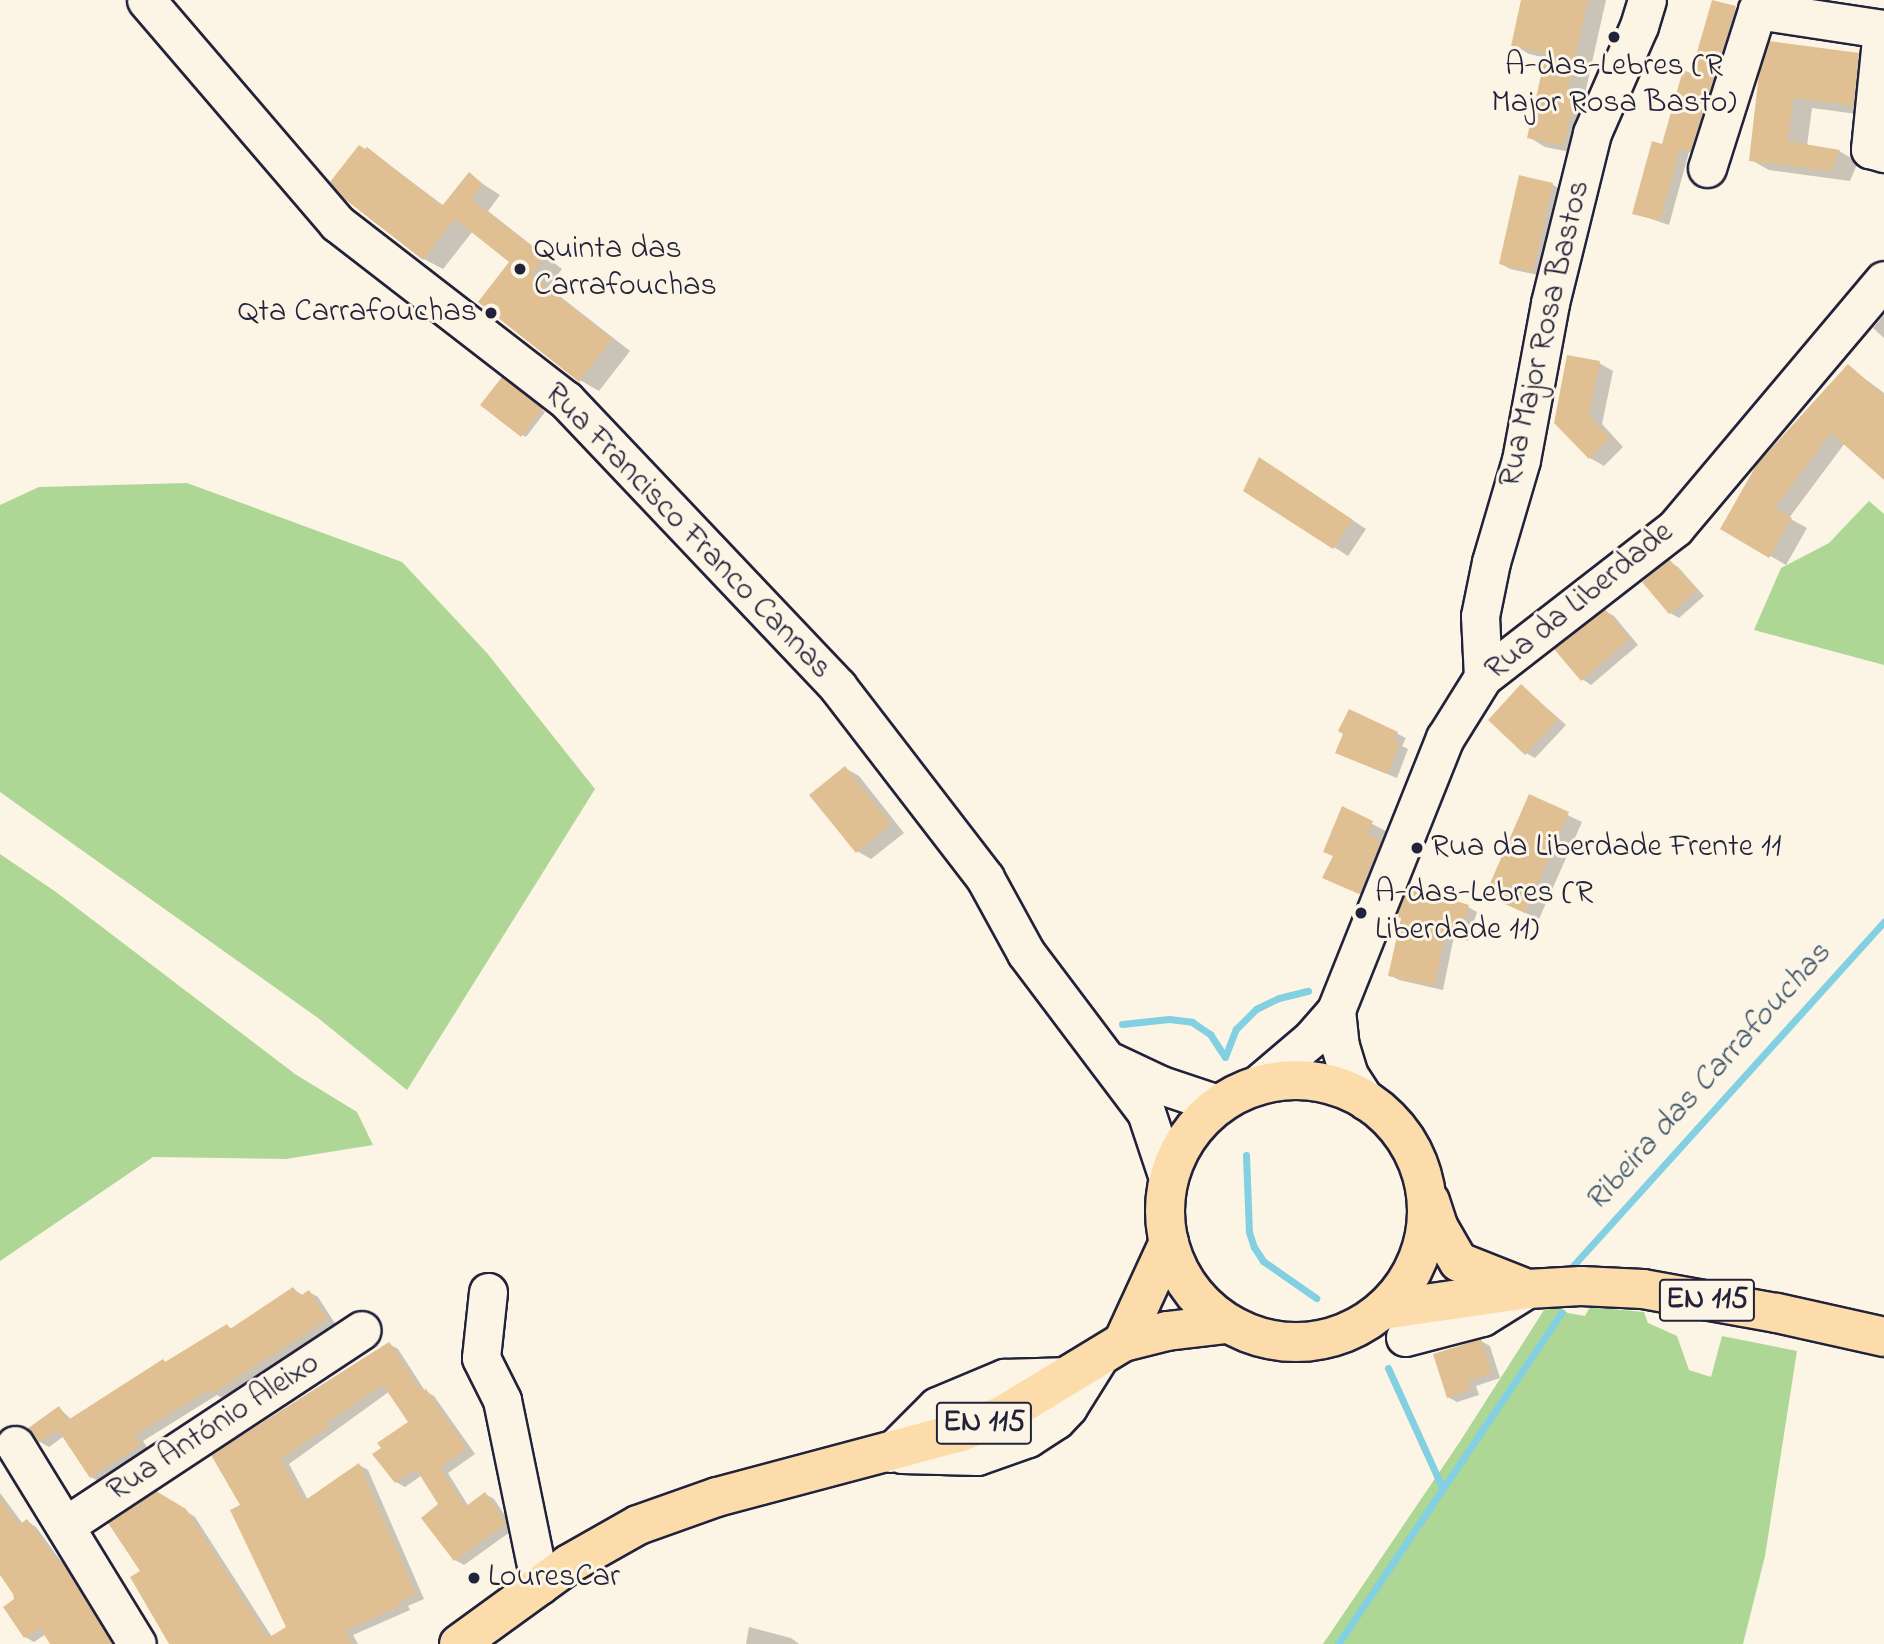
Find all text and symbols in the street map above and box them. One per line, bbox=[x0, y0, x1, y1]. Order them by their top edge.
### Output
marker: A-das-Lebres (R Major Rosa Basto) bbox=[1606, 29, 1622, 45]
place label: A-das-Lebres (R Major Rosa Basto) bbox=[1491, 49, 1737, 124]
street label: Rua Major Rosa Bastos bbox=[1492, 177, 1600, 491]
place label: Quinta das Carrafouchas bbox=[534, 232, 717, 307]
marker: Quinta das Carrafouchas bbox=[512, 261, 528, 277]
place label: Qta Carrafouchas bbox=[238, 294, 477, 332]
marker: Qta Carrafouchas bbox=[483, 305, 499, 321]
street label: Rua Francisco Franco Cannas bbox=[535, 376, 839, 688]
street label: Rua da Liberdade bbox=[1478, 514, 1682, 690]
place label: Rua da Liberdade Frente 11 bbox=[1431, 829, 1781, 867]
marker: Rua da Liberdade Frente 11 bbox=[1409, 840, 1425, 856]
place label: A-das-Lebres (R Liberdade 11) bbox=[1375, 876, 1593, 951]
marker: A-das-Lebres (R Liberdade 11) bbox=[1353, 905, 1369, 921]
water label: Ribeira das Carrafouchas bbox=[1578, 935, 1840, 1221]
road number: EN 115 bbox=[1658, 1274, 1756, 1326]
street label: Rua António Aleixo bbox=[101, 1345, 327, 1511]
road number: EN 115 bbox=[935, 1396, 1033, 1450]
place label: LouresCar bbox=[488, 1559, 620, 1597]
marker: LouresCar bbox=[466, 1570, 482, 1586]

